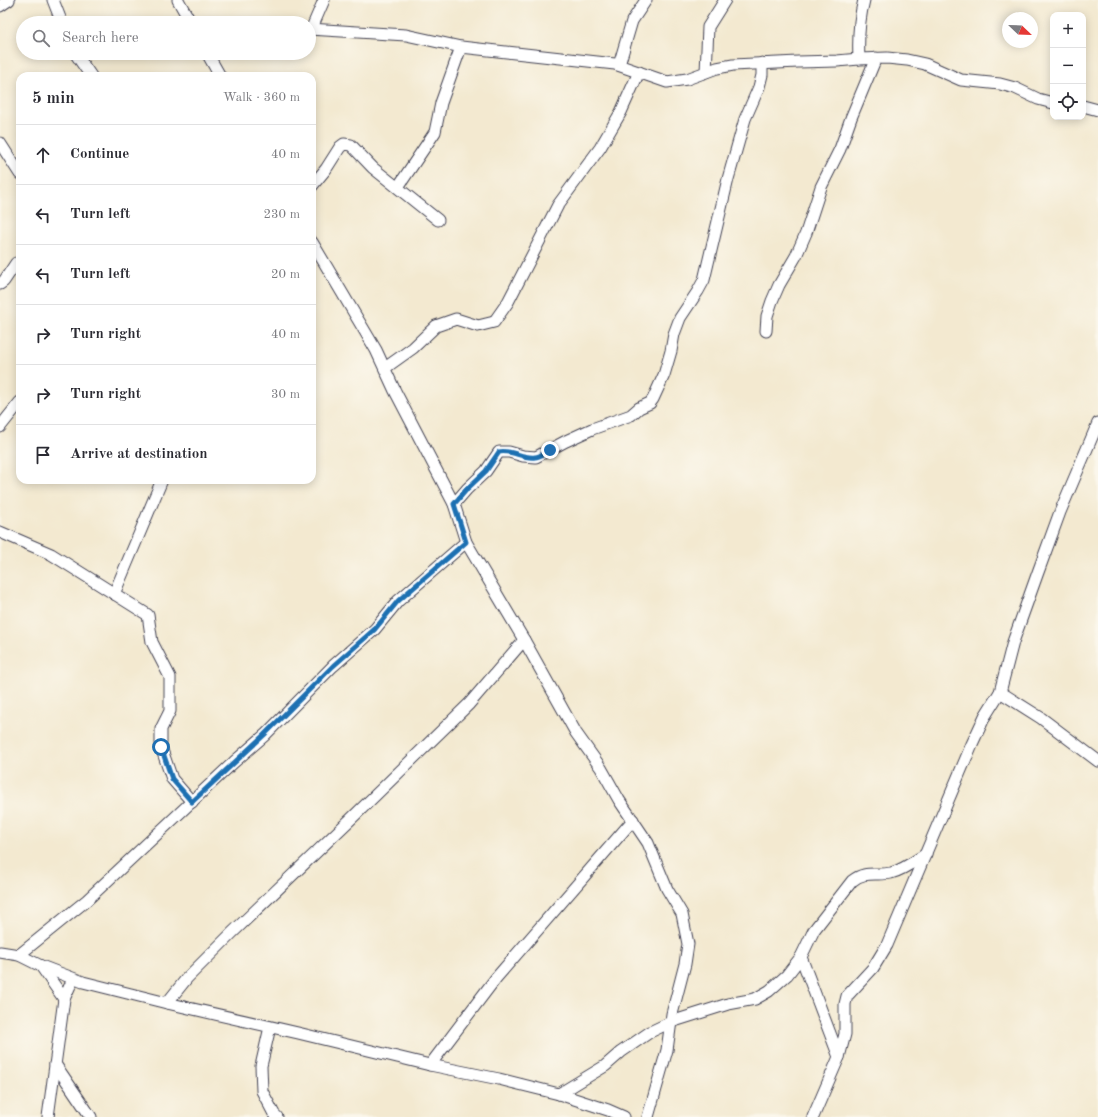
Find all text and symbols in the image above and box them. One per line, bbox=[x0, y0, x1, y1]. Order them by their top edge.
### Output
north arrow bbox=[1002, 12, 1038, 48]
map controls bbox=[1050, 12, 1086, 120]
button: + bbox=[1050, 12, 1086, 48]
search box bbox=[16, 16, 316, 60]
icon: search bbox=[30, 27, 52, 49]
text: Search here bbox=[62, 31, 139, 46]
button: − bbox=[1050, 48, 1086, 84]
button: locate bbox=[1050, 84, 1086, 120]
text: 5 min bbox=[32, 90, 75, 107]
text: Walk · 360 m bbox=[223, 91, 300, 104]
icon: ahead bbox=[32, 144, 54, 166]
text: Continue bbox=[70, 147, 129, 162]
text: 40 m bbox=[271, 148, 300, 161]
icon: left bbox=[32, 204, 54, 226]
text: Turn left bbox=[70, 207, 130, 222]
text: 230 m bbox=[263, 208, 300, 221]
icon: left bbox=[32, 264, 54, 286]
text: Turn left bbox=[70, 267, 130, 282]
text: 20 m bbox=[271, 268, 300, 281]
icon: right bbox=[32, 324, 54, 346]
text: Turn right bbox=[70, 327, 141, 342]
text: 40 m bbox=[271, 328, 300, 341]
icon: right bbox=[32, 384, 54, 406]
text: Turn right bbox=[70, 387, 141, 402]
text: 30 m bbox=[271, 388, 300, 401]
route end bbox=[541, 441, 559, 459]
icon: arrive bbox=[32, 444, 54, 466]
text: Arrive at destination bbox=[70, 447, 208, 462]
route start bbox=[152, 738, 170, 756]

